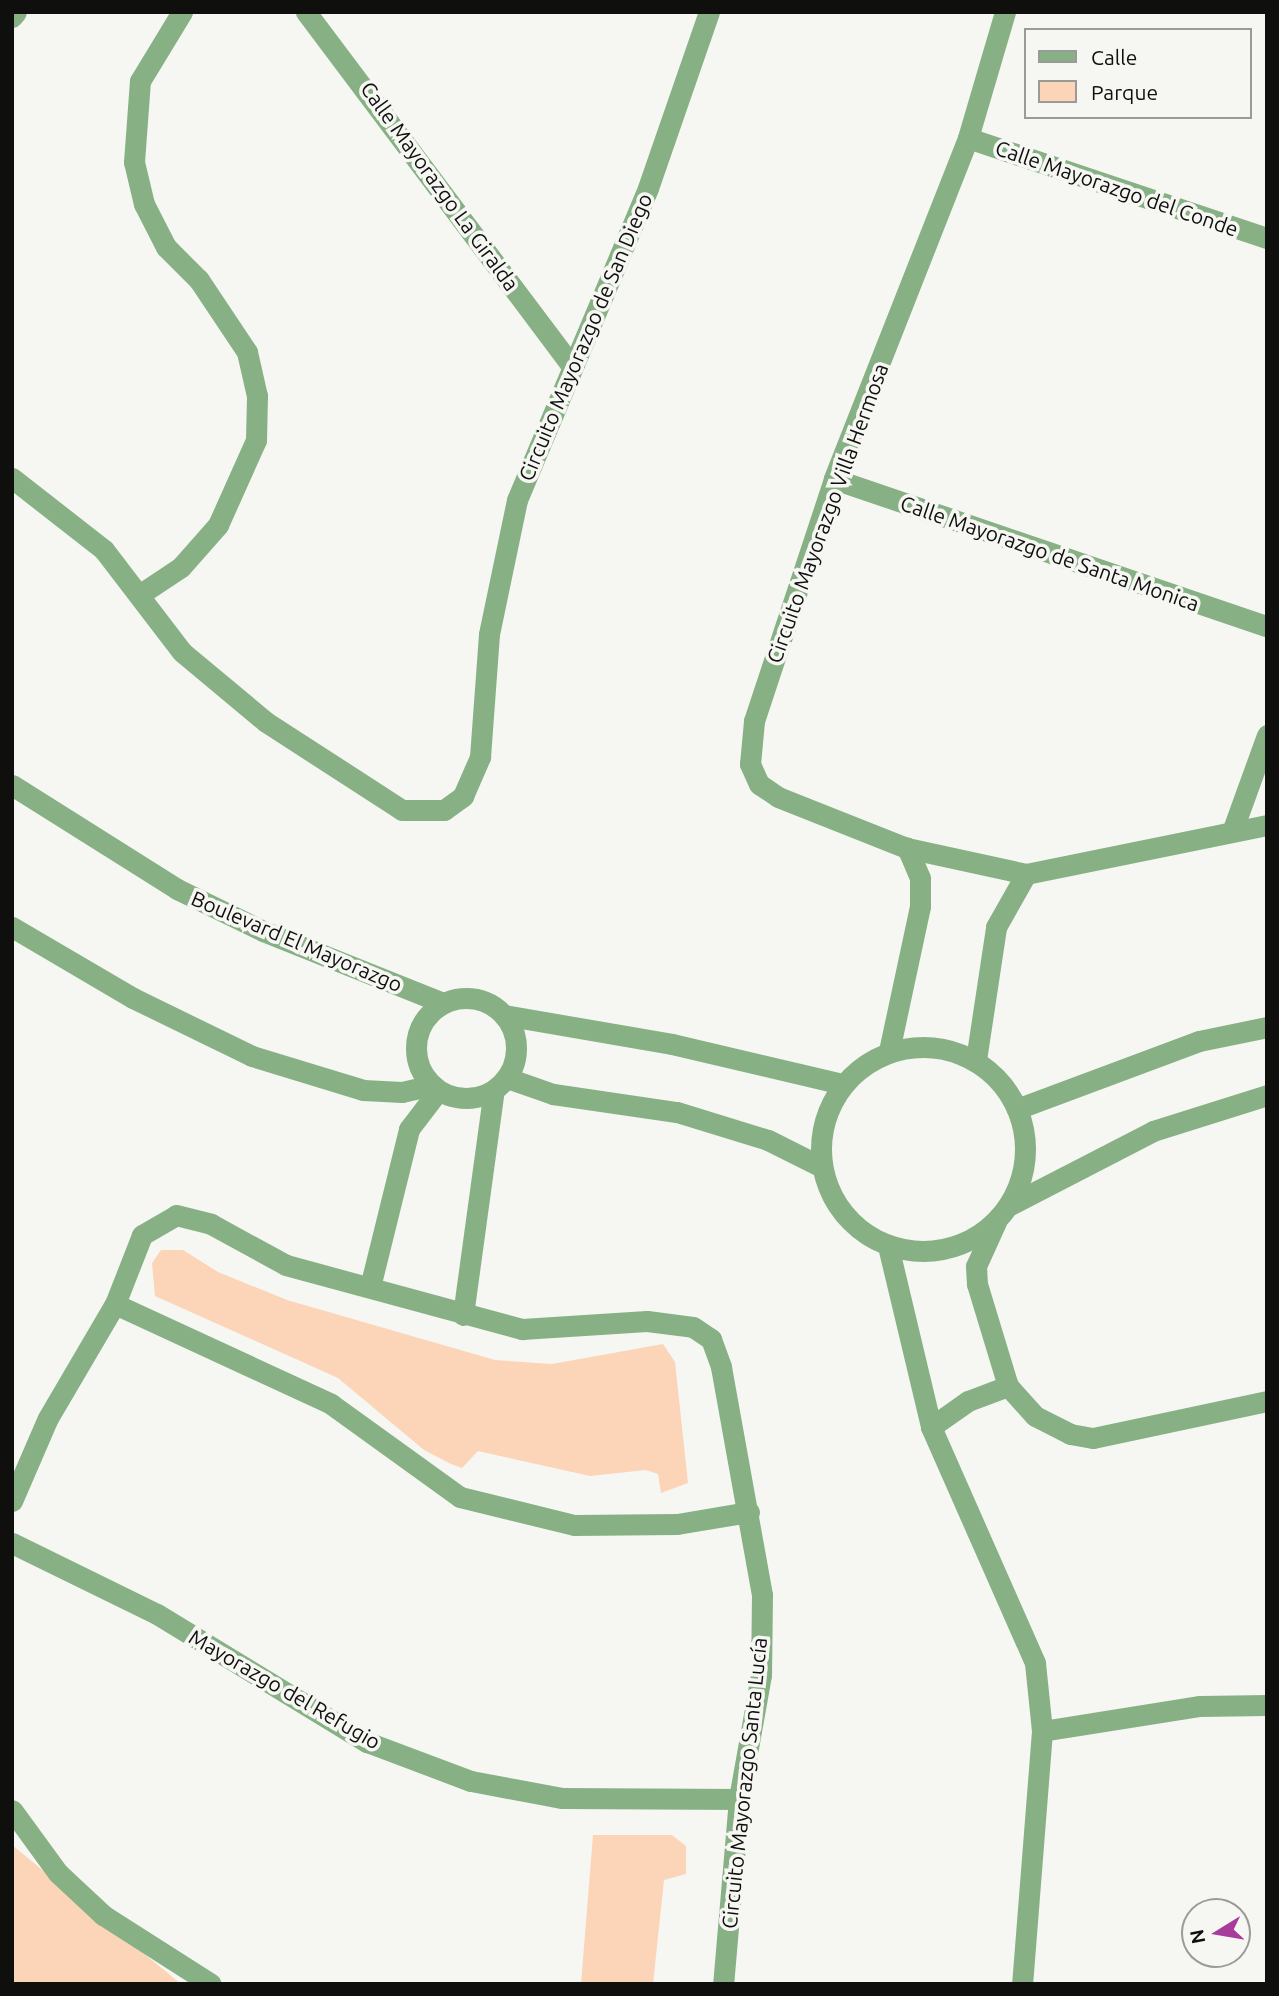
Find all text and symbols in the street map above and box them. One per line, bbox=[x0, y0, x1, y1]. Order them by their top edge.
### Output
legend bbox=[1024, 28, 1251, 119]
text: Calle bbox=[1091, 45, 1137, 69]
street label: Calle Mayorazgo La Giralda bbox=[356, 76, 524, 296]
text: Parque bbox=[1091, 80, 1158, 104]
street label: Calle Mayorazgo del Conde bbox=[992, 135, 1242, 241]
street label: Circuito Mayorazgo de San Diego bbox=[513, 189, 657, 485]
street label: Circuito Mayorazgo Villa Hermosa bbox=[761, 360, 893, 666]
street label: Calle Mayorazgo de Santa Monica bbox=[897, 490, 1203, 616]
street label: Boulevard El Mayorazgo bbox=[188, 885, 406, 997]
street label: Mayorazgo del Refugio bbox=[185, 1624, 385, 1754]
street label: Circuito Mayorazgo Santa Lucía bbox=[716, 1636, 772, 1930]
north arrow bbox=[1181, 1898, 1251, 1968]
text: N bbox=[1185, 1928, 1210, 1946]

